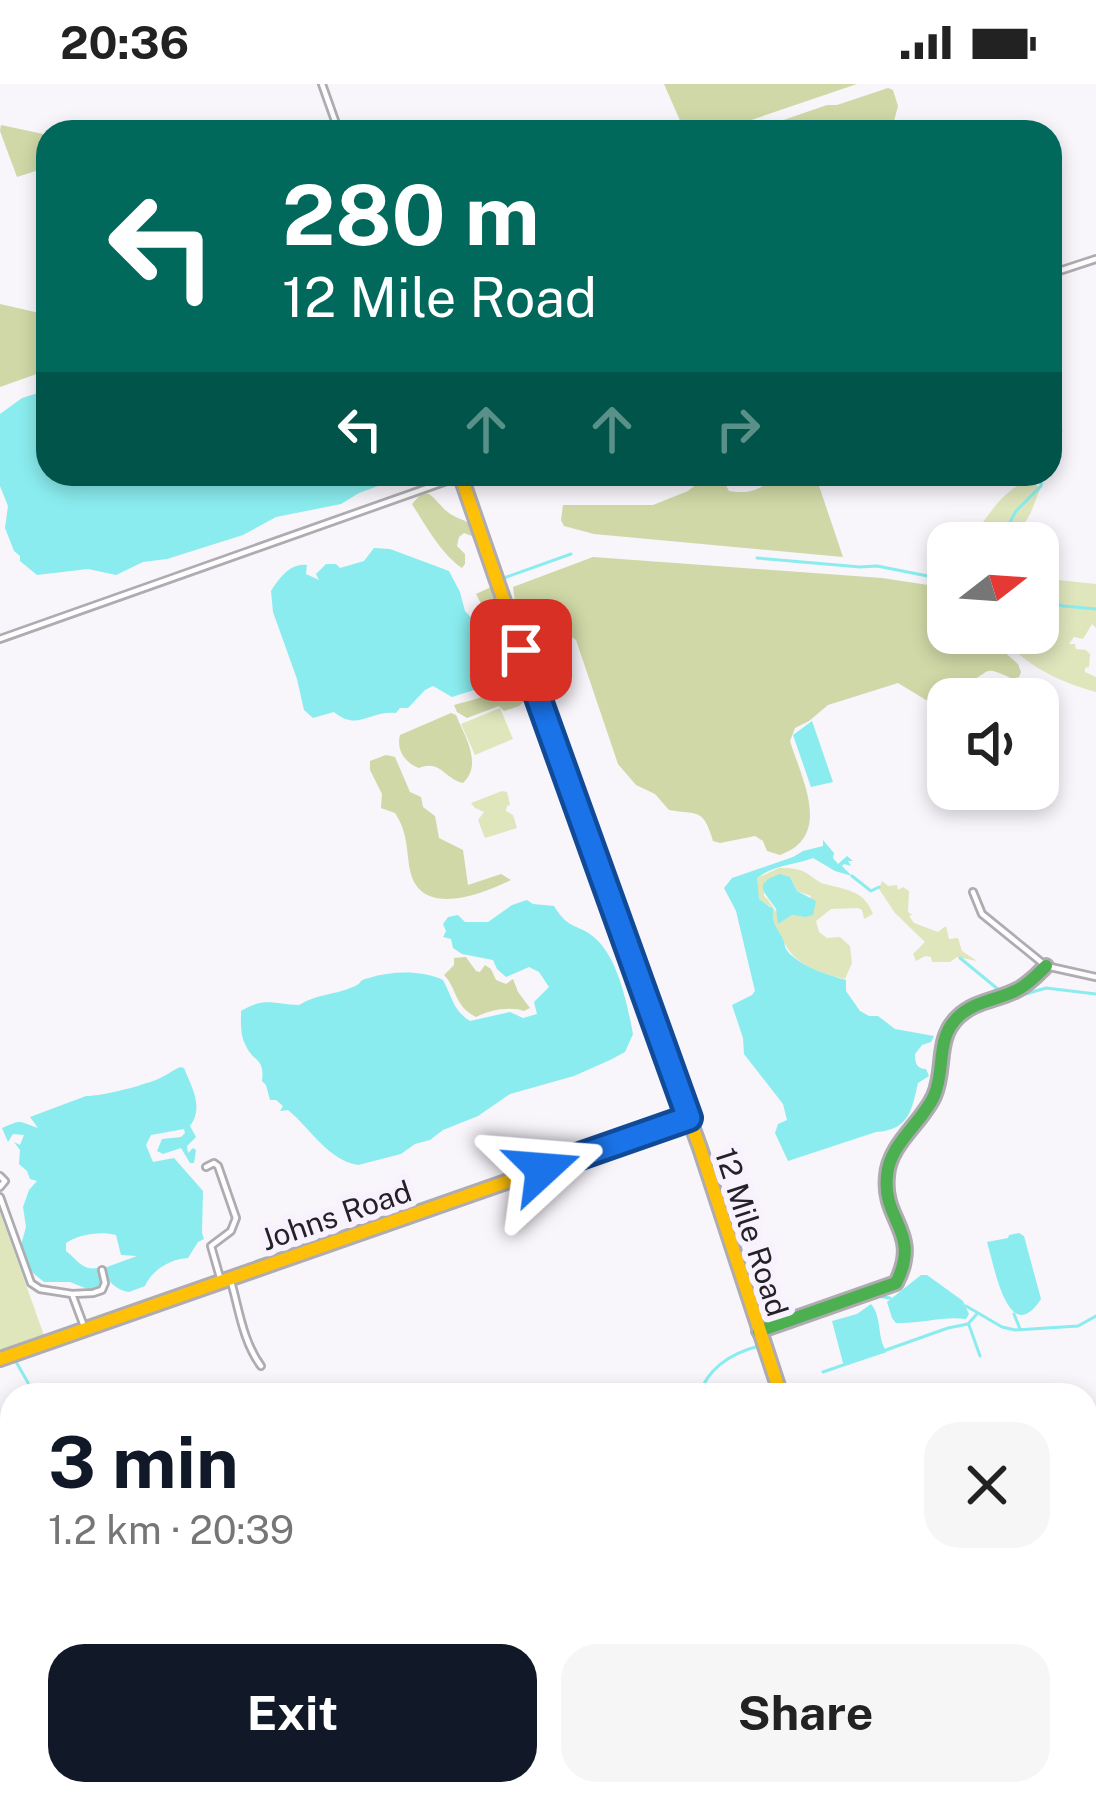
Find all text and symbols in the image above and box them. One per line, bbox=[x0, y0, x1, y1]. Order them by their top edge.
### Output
text: 20:36 bbox=[60, 16, 189, 69]
text: 280 m bbox=[282, 165, 540, 264]
icon: left bbox=[84, 168, 240, 324]
text: 12 Mile Road bbox=[282, 266, 597, 329]
icon: left bbox=[327, 396, 393, 462]
icon: ahead bbox=[453, 396, 519, 462]
icon: ahead bbox=[579, 396, 645, 462]
icon: right bbox=[705, 396, 771, 462]
north arrow bbox=[927, 522, 1059, 654]
map controls bbox=[927, 522, 1059, 810]
pin bbox=[470, 599, 572, 701]
icon: arrive bbox=[488, 617, 554, 683]
button: sound bbox=[927, 678, 1059, 810]
position arrow bbox=[480, 1106, 606, 1232]
street label: 12 Mile Road bbox=[708, 1143, 796, 1321]
street label: Johns Road bbox=[256, 1173, 416, 1257]
text: 3 min bbox=[48, 1420, 239, 1504]
button: close bbox=[924, 1422, 1050, 1548]
text: 1.2 km · 20:39 bbox=[48, 1507, 294, 1553]
button: Exit bbox=[48, 1644, 537, 1782]
button: Share bbox=[561, 1644, 1050, 1782]

